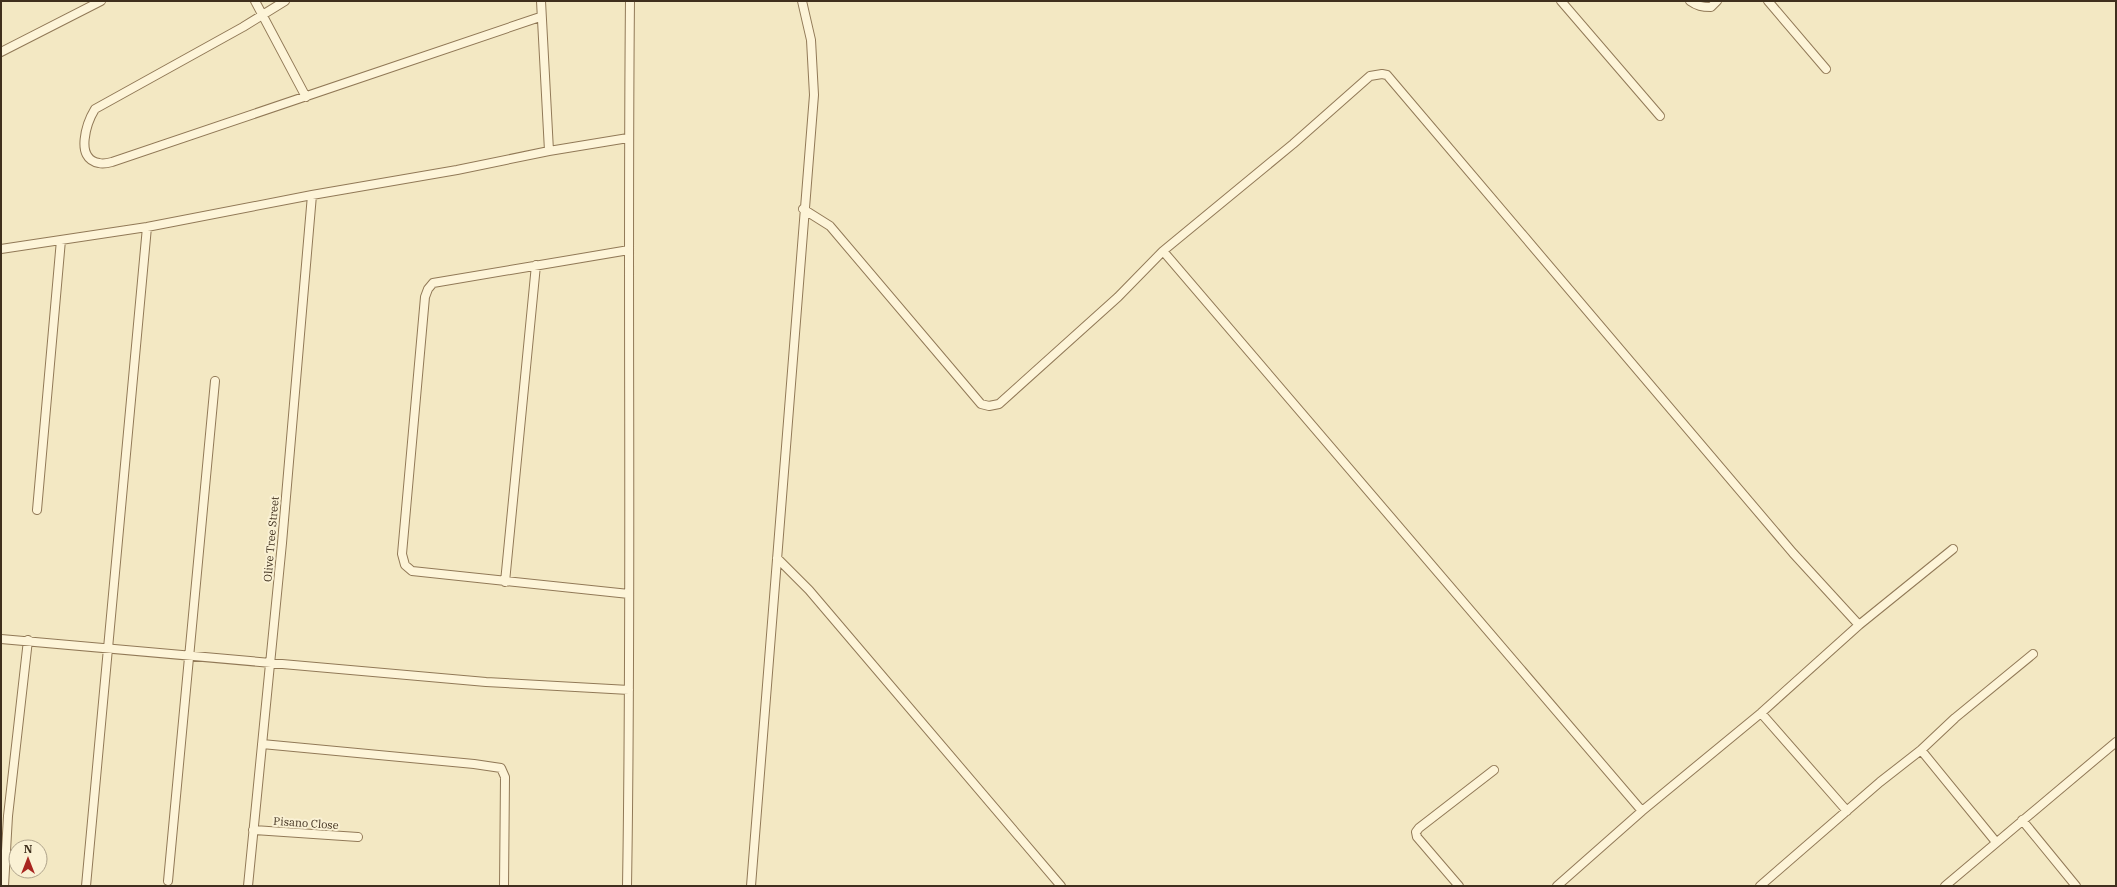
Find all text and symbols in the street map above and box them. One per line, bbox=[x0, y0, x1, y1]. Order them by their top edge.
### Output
street label: Olive Tree Street bbox=[260, 495, 282, 582]
street label: Pisano Close bbox=[273, 814, 339, 832]
north arrow bbox=[8, 839, 48, 879]
text: N bbox=[24, 842, 33, 856]

